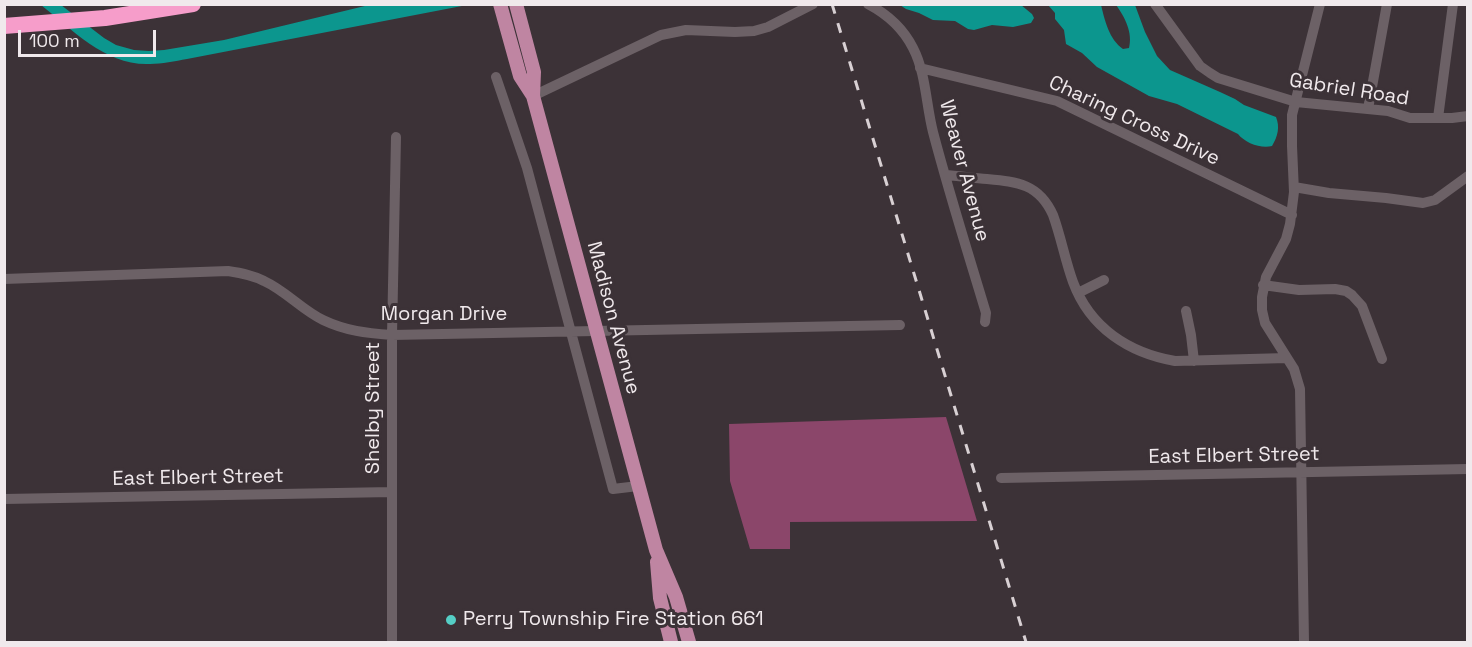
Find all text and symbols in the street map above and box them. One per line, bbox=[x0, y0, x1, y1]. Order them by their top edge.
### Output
scale bar bbox=[21, 18, 159, 56]
text: 100 m bbox=[29, 29, 80, 52]
street label: Gabriel Road bbox=[1287, 69, 1411, 111]
street label: Charing Cross Drive bbox=[1045, 71, 1223, 171]
street label: Weaver Avenue bbox=[934, 98, 994, 244]
street label: Madison Avenue bbox=[581, 239, 645, 397]
street label: Morgan Drive bbox=[381, 303, 507, 327]
street label: Shelby Street bbox=[362, 342, 386, 474]
street label: East Elbert Street bbox=[1148, 443, 1320, 469]
street label: East Elbert Street bbox=[112, 465, 284, 491]
place label: Perry Township Fire Station 661 bbox=[463, 608, 764, 632]
marker: Perry Township Fire Station 661 bbox=[444, 613, 458, 627]

